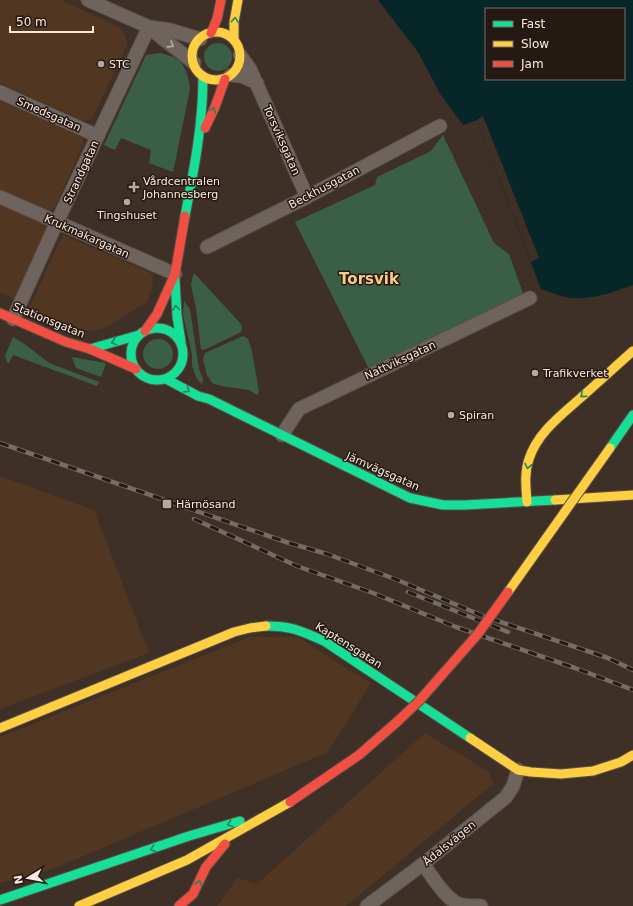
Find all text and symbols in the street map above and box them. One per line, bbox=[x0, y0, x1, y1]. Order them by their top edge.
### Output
scale bar bbox=[10, 8, 93, 34]
legend bbox=[485, 8, 625, 80]
text: 50 m bbox=[16, 15, 47, 29]
one-way arrow bbox=[230, 17, 239, 23]
text: Fast bbox=[521, 17, 545, 31]
text: Slow bbox=[521, 37, 549, 51]
one-way arrow bbox=[167, 40, 174, 48]
text: Jam bbox=[520, 57, 544, 71]
place label: STC bbox=[109, 58, 130, 71]
marker: STC bbox=[96, 59, 106, 69]
street label: Smedsgatan bbox=[15, 94, 83, 134]
street label: Torsviksgatan bbox=[260, 102, 303, 177]
one-way arrow bbox=[208, 106, 216, 114]
street label: Strandgatan bbox=[61, 139, 102, 206]
street label: Beckhusgatan bbox=[287, 163, 362, 212]
place label: Vårdcentralen Johannesberg bbox=[142, 175, 220, 201]
marker: Vårdcentralen Johannesberg bbox=[128, 181, 140, 193]
marker: Tingshuset bbox=[122, 197, 132, 207]
place label: Tingshuset bbox=[96, 209, 158, 222]
street label: Krukmakargatan bbox=[42, 212, 131, 261]
district label: Torsvik bbox=[339, 270, 400, 288]
street label: Stationsgatan bbox=[11, 300, 87, 341]
one-way arrow bbox=[172, 305, 181, 311]
one-way arrow bbox=[111, 337, 118, 346]
street label: Nattviksgatan bbox=[363, 338, 438, 383]
place label: Trafikverket bbox=[542, 367, 608, 380]
marker: Trafikverket bbox=[530, 368, 540, 378]
one-way arrow bbox=[183, 385, 190, 392]
one-way arrow bbox=[580, 391, 588, 398]
place label: Spiran bbox=[459, 409, 494, 422]
marker: Spiran bbox=[446, 410, 456, 420]
street label: Järnvägsgatan bbox=[343, 449, 422, 493]
one-way arrow bbox=[524, 463, 533, 469]
marker: Härnösand bbox=[161, 498, 173, 510]
place label: Härnösand bbox=[176, 498, 235, 511]
street label: Kaptensgatan bbox=[313, 620, 385, 671]
street label: Ådalsvägen bbox=[420, 818, 478, 869]
one-way arrow bbox=[227, 819, 234, 828]
one-way arrow bbox=[149, 844, 156, 852]
north arrow bbox=[8, 858, 48, 898]
text: N bbox=[11, 874, 26, 885]
one-way arrow bbox=[194, 879, 203, 886]

